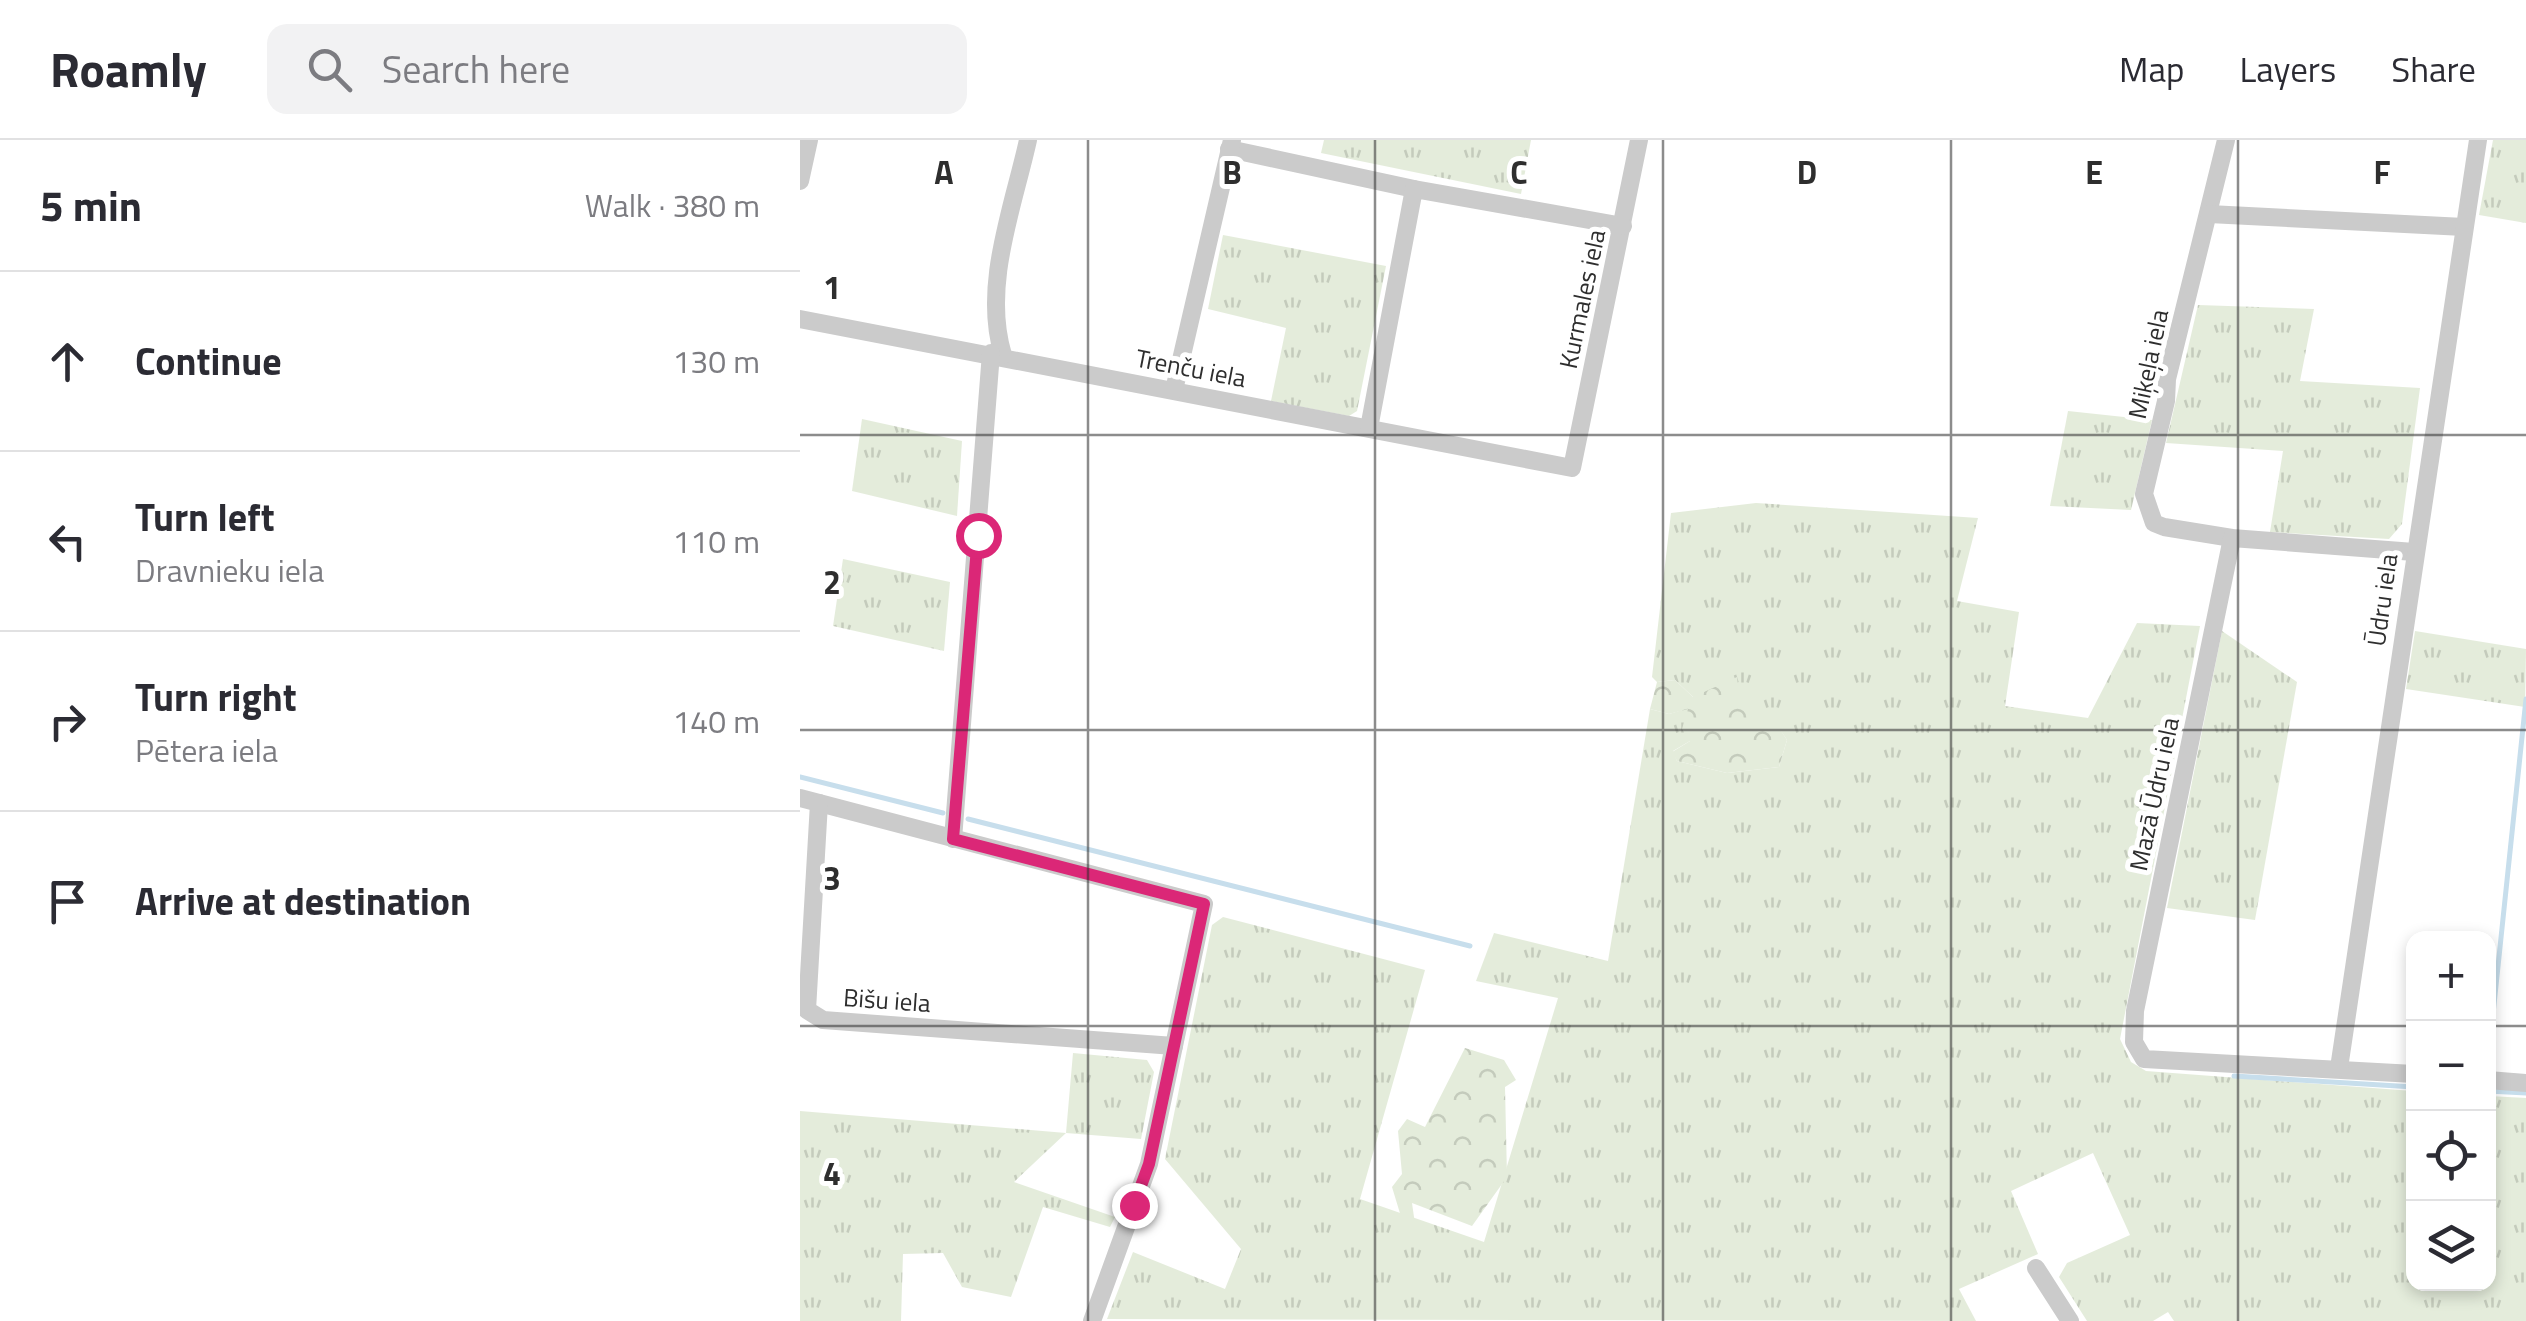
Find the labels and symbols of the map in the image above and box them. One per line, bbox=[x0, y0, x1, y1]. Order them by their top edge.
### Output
text: A bbox=[934, 148, 954, 196]
text: B bbox=[1222, 148, 1242, 196]
text: C bbox=[1510, 148, 1528, 196]
text: D bbox=[1797, 148, 1817, 196]
text: E bbox=[2085, 148, 2103, 196]
text: F bbox=[2374, 148, 2391, 196]
street label: Kurmales iela bbox=[1549, 226, 1615, 372]
text: 1 bbox=[823, 263, 841, 311]
street label: Miķeļa iela bbox=[2118, 305, 2178, 422]
street label: Trenču iela bbox=[1133, 339, 1250, 397]
route start bbox=[956, 513, 1002, 559]
street label: Ūdru iela bbox=[2357, 551, 2407, 649]
text: 2 bbox=[823, 558, 841, 606]
street label: Mazā Ūdru iela bbox=[2119, 713, 2189, 874]
text: 3 bbox=[823, 854, 841, 902]
street label: Bišu iela bbox=[842, 978, 933, 1022]
text: 4 bbox=[823, 1149, 841, 1197]
route end bbox=[1112, 1183, 1158, 1229]

